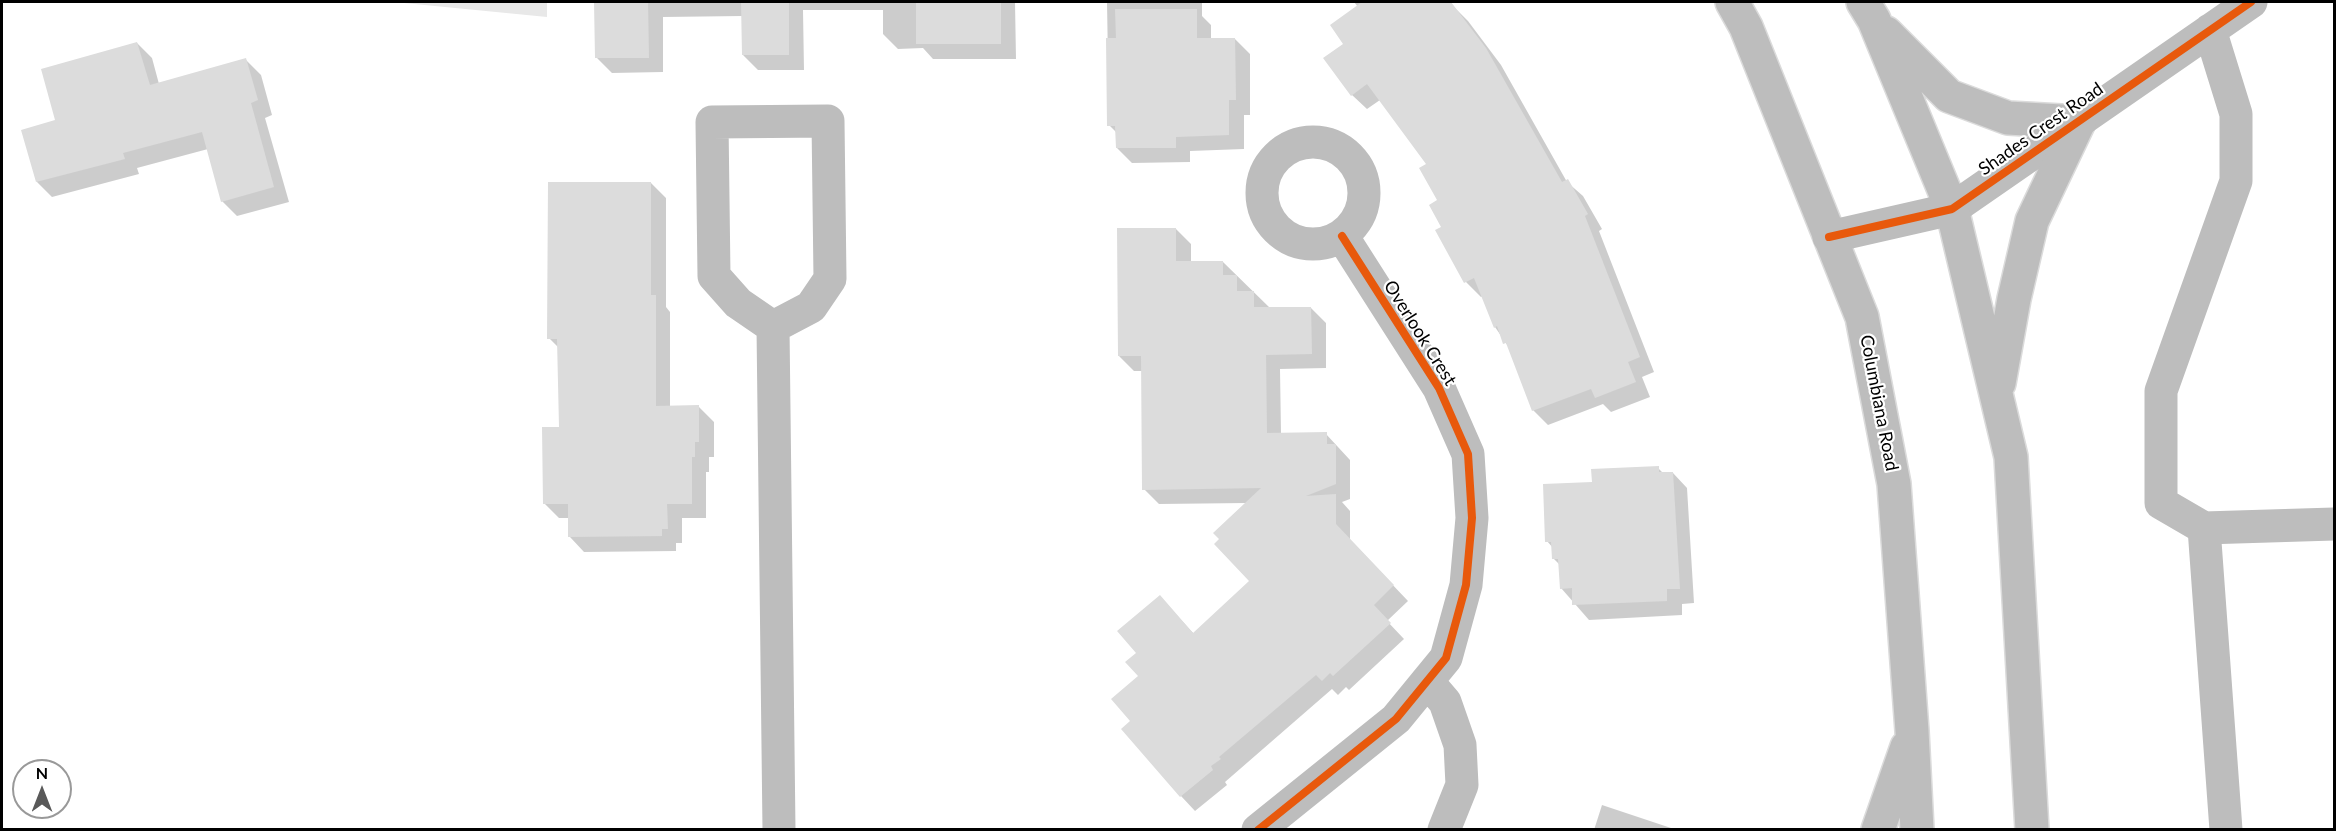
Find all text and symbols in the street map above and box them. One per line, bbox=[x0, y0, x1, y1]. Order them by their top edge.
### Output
street label: Shades Crest Road bbox=[1975, 78, 2107, 180]
street label: Overlook Crest bbox=[1379, 276, 1461, 390]
street label: Columbiana Road bbox=[1855, 333, 1903, 473]
north arrow bbox=[12, 759, 72, 819]
text: N bbox=[36, 763, 48, 782]

